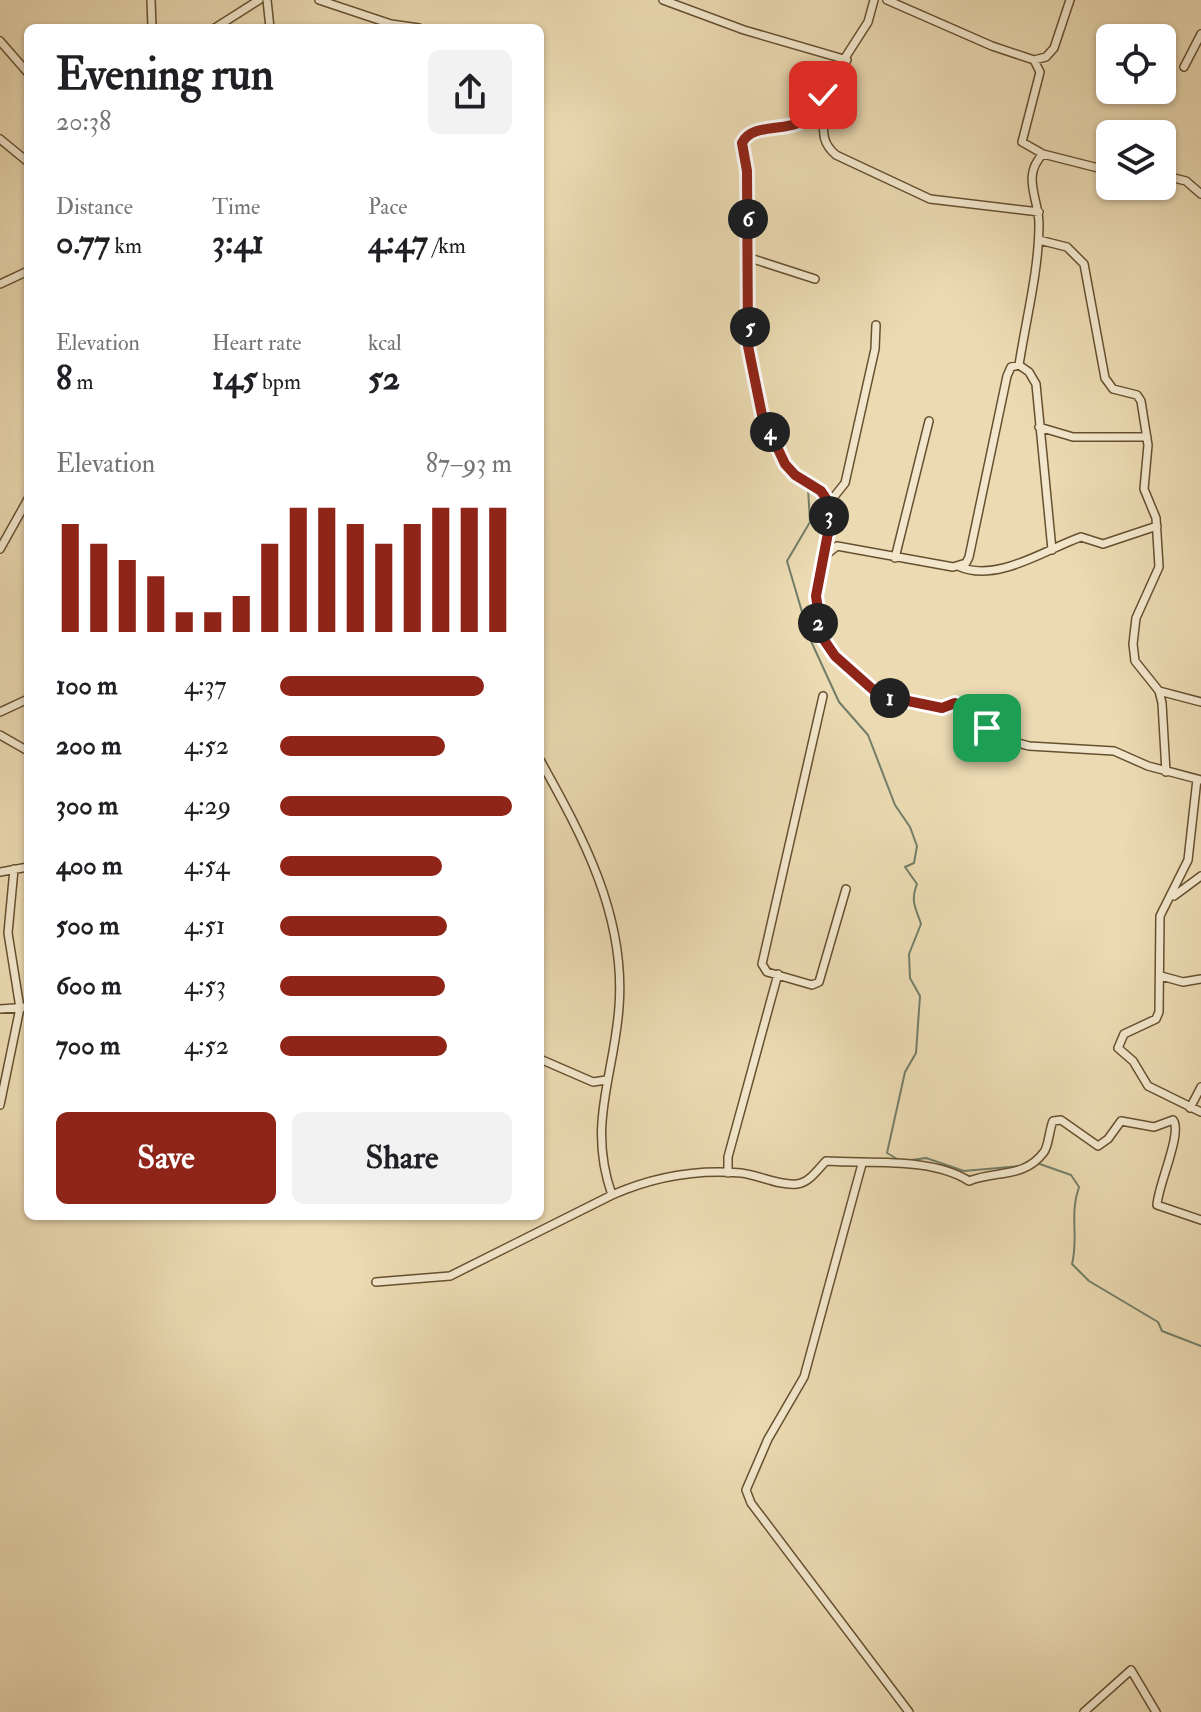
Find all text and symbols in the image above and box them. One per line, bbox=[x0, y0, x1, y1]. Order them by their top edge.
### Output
map controls bbox=[1096, 24, 1176, 200]
button: locate bbox=[1096, 24, 1176, 104]
text: Evening run bbox=[56, 48, 274, 103]
button: share bbox=[428, 50, 512, 134]
pin bbox=[789, 61, 857, 129]
icon: check bbox=[801, 73, 845, 117]
text: 20:38 bbox=[56, 106, 111, 138]
button: layers bbox=[1096, 120, 1176, 200]
text: Distance bbox=[56, 193, 133, 221]
text: Time bbox=[212, 193, 260, 221]
text: Pace bbox=[368, 193, 407, 221]
pin: 6 bbox=[728, 199, 768, 239]
text: 6 bbox=[742, 205, 754, 233]
text: 0.77 bbox=[56, 221, 110, 264]
text: 3:41 bbox=[212, 221, 264, 264]
text: 4:47 bbox=[368, 221, 428, 264]
text: km bbox=[110, 232, 142, 260]
text: /km bbox=[428, 232, 466, 260]
pin: 5 bbox=[730, 307, 770, 347]
text: 5 bbox=[745, 313, 755, 341]
text: Elevation bbox=[56, 329, 140, 357]
text: Heart rate bbox=[212, 329, 302, 357]
text: kcal bbox=[368, 329, 402, 357]
text: 8 bbox=[56, 357, 72, 400]
text: 145 bbox=[212, 357, 257, 400]
text: 52 bbox=[368, 357, 400, 400]
text: m bbox=[72, 368, 94, 396]
text: bpm bbox=[257, 368, 301, 396]
pin: 4 bbox=[750, 412, 790, 452]
text: 4 bbox=[764, 418, 776, 446]
text: Elevation bbox=[56, 448, 155, 480]
text: 87–93 m bbox=[426, 448, 512, 480]
pin: 3 bbox=[809, 496, 849, 536]
text: 3 bbox=[825, 502, 833, 530]
pin: 2 bbox=[798, 603, 838, 643]
text: 2 bbox=[812, 609, 824, 637]
text: 100 m bbox=[56, 670, 117, 702]
text: 4:37 bbox=[184, 670, 226, 702]
pin: 1 bbox=[870, 678, 910, 718]
text: 1 bbox=[886, 684, 894, 712]
pin bbox=[953, 694, 1021, 762]
icon: arrive bbox=[965, 706, 1009, 750]
text: 200 m bbox=[56, 730, 121, 762]
text: 4:52 bbox=[184, 730, 229, 762]
text: 300 m bbox=[56, 790, 118, 822]
text: 4:29 bbox=[184, 790, 231, 822]
text: 400 m bbox=[56, 850, 122, 882]
text: 4:54 bbox=[184, 850, 229, 882]
text: 500 m bbox=[56, 910, 120, 942]
text: 4:51 bbox=[184, 910, 225, 942]
text: 600 m bbox=[56, 970, 121, 1002]
text: 4:53 bbox=[184, 970, 226, 1002]
text: 700 m bbox=[56, 1030, 120, 1062]
text: 4:52 bbox=[184, 1030, 229, 1062]
button: Save bbox=[56, 1112, 276, 1204]
button: Share bbox=[292, 1112, 512, 1204]

